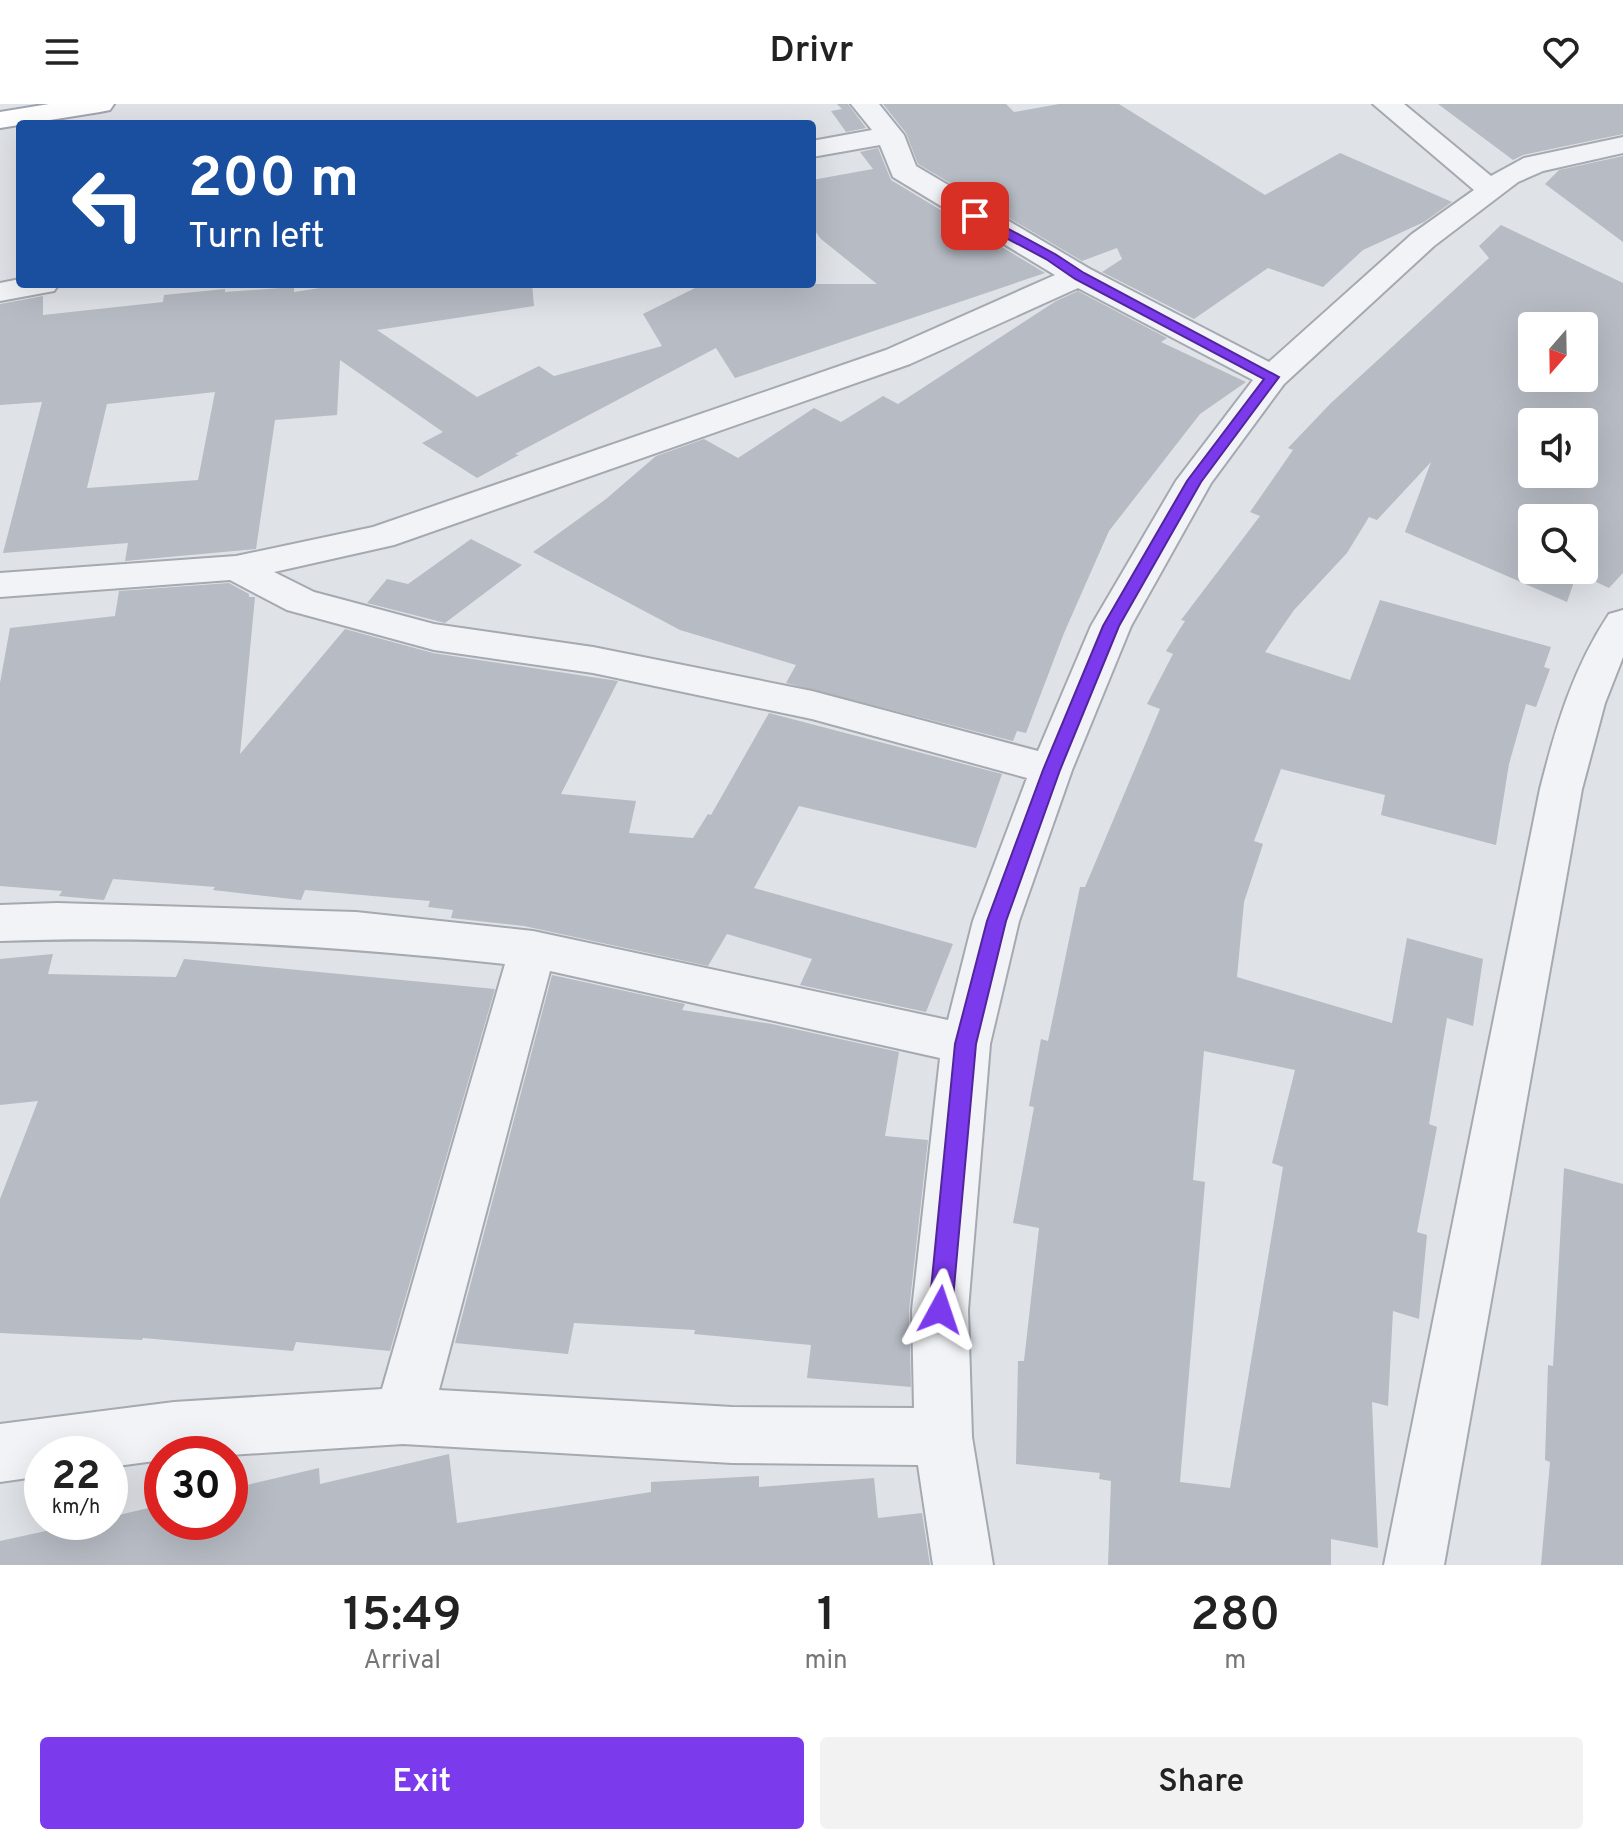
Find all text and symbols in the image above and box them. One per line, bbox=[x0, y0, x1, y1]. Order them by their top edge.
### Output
text: Drivr bbox=[769, 29, 854, 75]
icon: menu bbox=[40, 30, 84, 74]
icon: heart bbox=[1539, 30, 1583, 74]
text: 200 m bbox=[188, 146, 359, 216]
icon: left bbox=[56, 152, 160, 256]
pin bbox=[941, 182, 1009, 250]
icon: arrive bbox=[953, 194, 997, 238]
text: Turn left bbox=[188, 215, 325, 261]
north arrow bbox=[1518, 312, 1598, 392]
map controls bbox=[1518, 312, 1598, 584]
button: sound bbox=[1518, 408, 1598, 488]
button: search bbox=[1518, 504, 1598, 584]
position arrow bbox=[898, 1268, 982, 1352]
speed limit sign: 30 bbox=[144, 1436, 248, 1540]
text: 22 bbox=[52, 1453, 100, 1503]
text: km/h bbox=[52, 1495, 100, 1521]
text: 15:49 bbox=[343, 1587, 462, 1647]
text: 1 bbox=[817, 1587, 835, 1647]
text: 280 bbox=[1190, 1587, 1280, 1647]
text: Arrival bbox=[363, 1645, 441, 1678]
text: min bbox=[804, 1645, 848, 1678]
text: m bbox=[1224, 1645, 1246, 1678]
button: Exit bbox=[40, 1737, 804, 1829]
button: Share bbox=[820, 1737, 1583, 1829]

